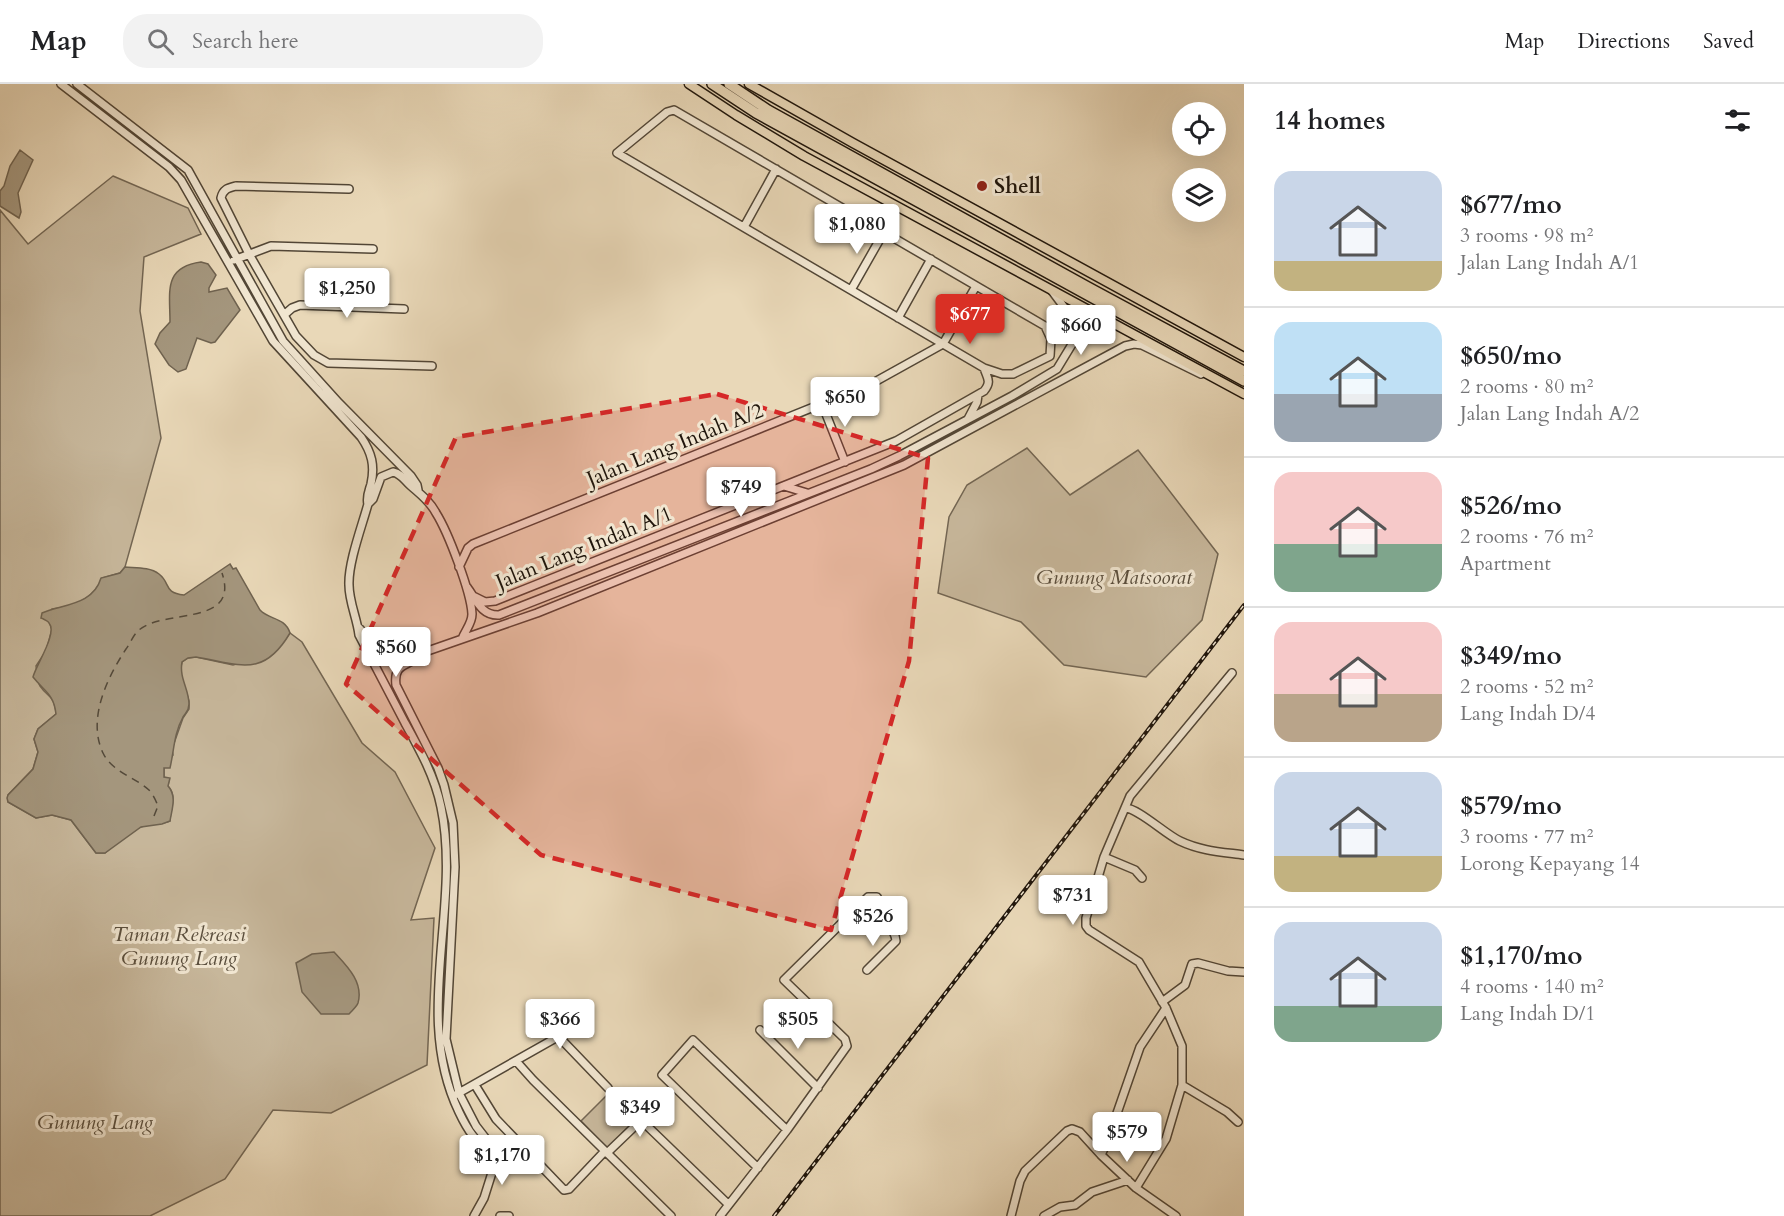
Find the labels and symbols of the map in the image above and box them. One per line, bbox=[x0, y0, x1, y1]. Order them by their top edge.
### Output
place label: Shell bbox=[994, 172, 1041, 201]
marker: Shell bbox=[975, 179, 989, 193]
pin: $1,080 bbox=[808, 204, 906, 255]
pin: $1,250 bbox=[298, 268, 396, 319]
pin: $677 bbox=[934, 294, 1006, 345]
pin: $660 bbox=[1045, 305, 1117, 356]
pin: $650 bbox=[809, 377, 881, 428]
street label: Jalan Lang Indah A/2 bbox=[579, 396, 768, 495]
pin: $749 bbox=[705, 467, 777, 518]
street label: Jalan Lang Indah A/1 bbox=[488, 499, 677, 598]
park label: Gunung Matsoorat bbox=[1036, 563, 1193, 592]
pin: $560 bbox=[360, 627, 432, 678]
pin: $731 bbox=[1037, 875, 1109, 926]
pin: $526 bbox=[837, 896, 909, 947]
park label: Taman Rekreasi Gunung Lang bbox=[112, 920, 246, 973]
pin: $366 bbox=[524, 999, 596, 1050]
pin: $505 bbox=[762, 999, 834, 1050]
pin: $349 bbox=[604, 1087, 676, 1138]
park label: Gunung Lang bbox=[37, 1108, 154, 1137]
pin: $579 bbox=[1091, 1112, 1163, 1163]
pin: $1,170 bbox=[453, 1135, 551, 1186]

